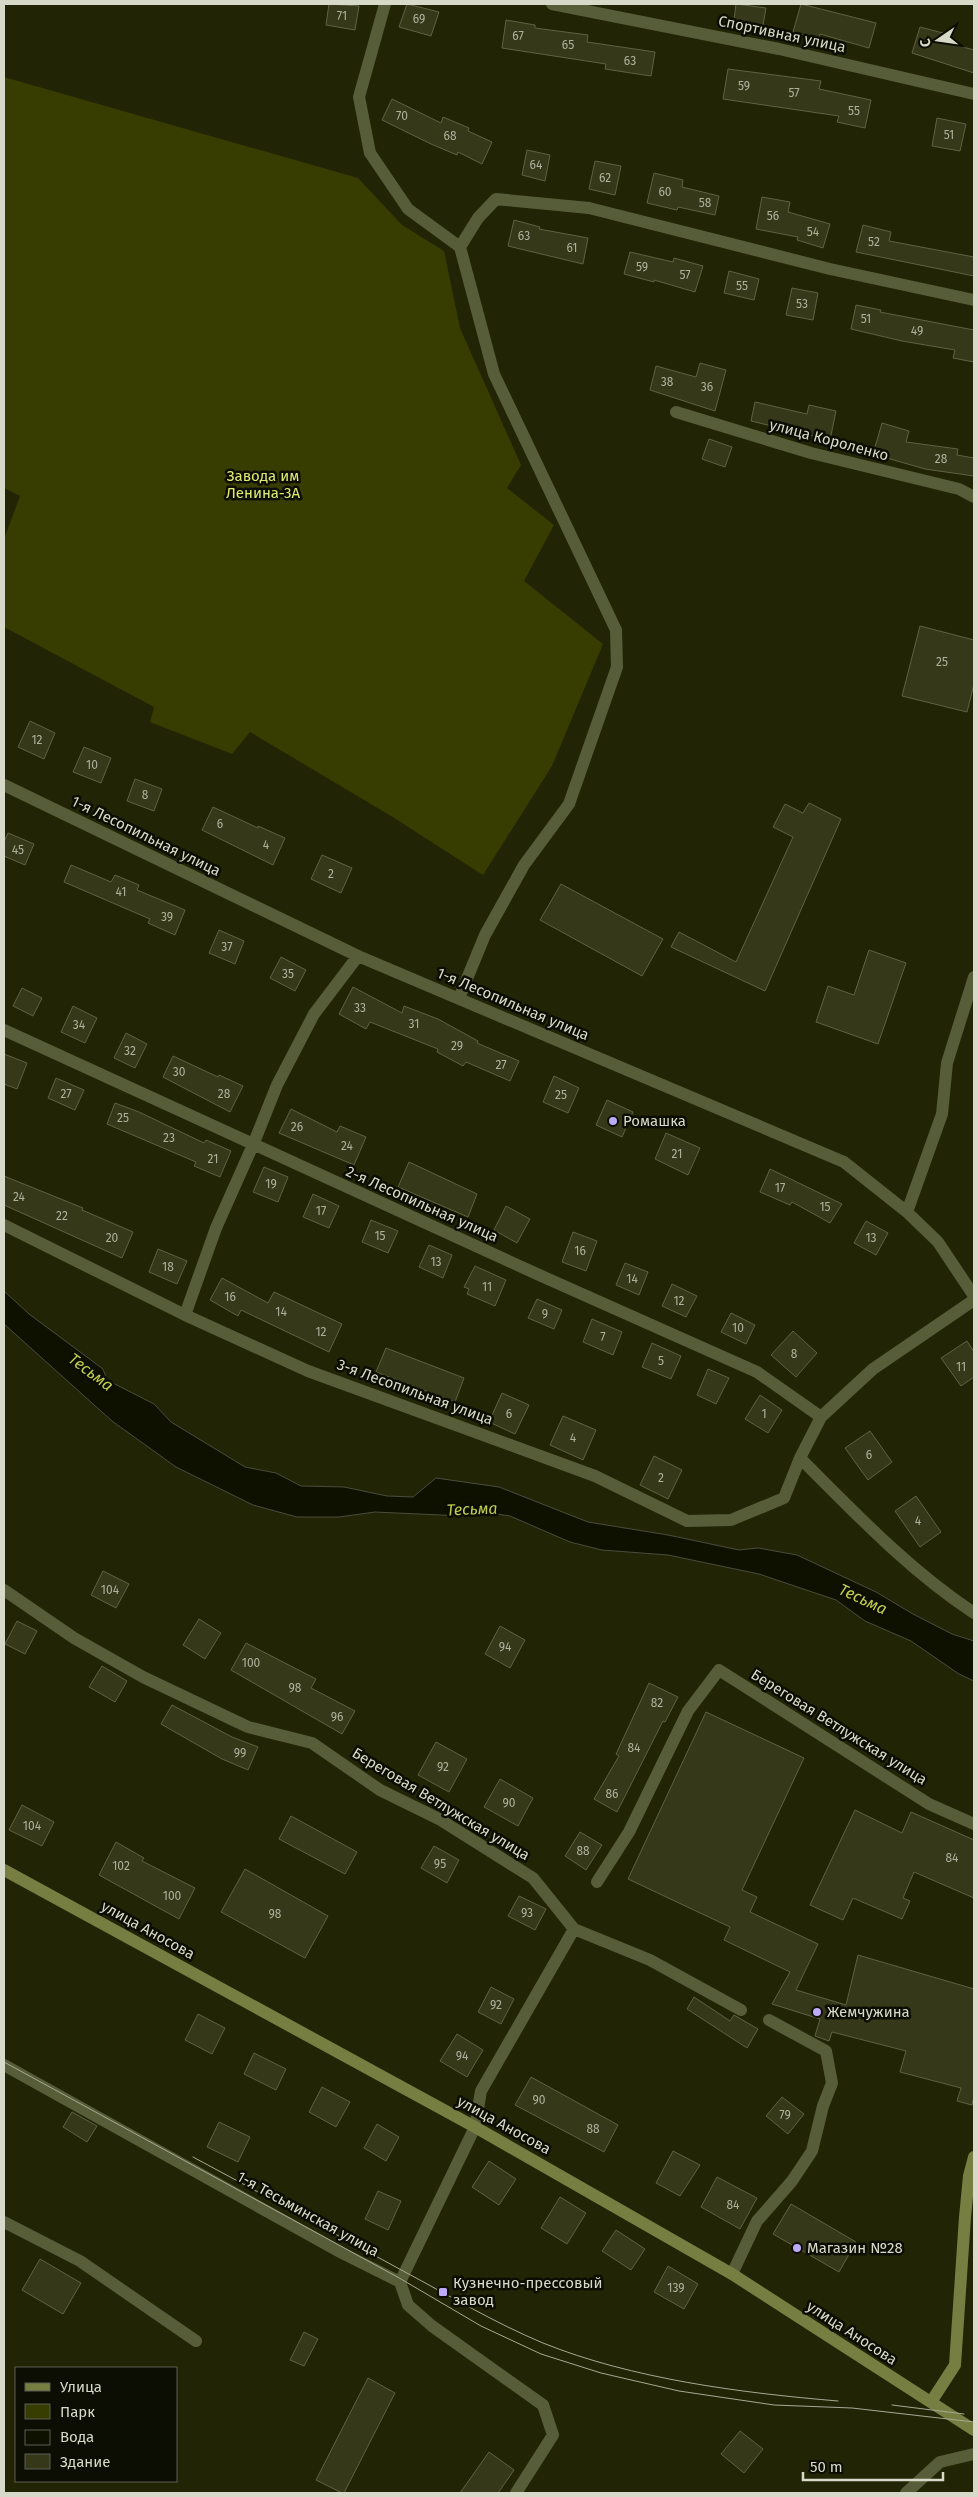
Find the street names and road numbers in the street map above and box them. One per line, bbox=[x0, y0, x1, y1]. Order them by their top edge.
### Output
street label: Спортивная улица bbox=[717, 12, 847, 56]
street label: улица Короленко bbox=[767, 415, 891, 465]
street label: 1-я Лесопильная улица bbox=[69, 792, 223, 880]
street label: 1-я Лесопильная улица bbox=[434, 964, 592, 1044]
street label: 2-я Лесопильная улица bbox=[343, 1162, 501, 1246]
street label: 3-я Лесопильная улица bbox=[335, 1355, 495, 1429]
street label: Береговая Ветлужская улица bbox=[748, 1665, 930, 1789]
street label: Береговая Ветлужская улица bbox=[349, 1744, 533, 1864]
street label: улица Аносова bbox=[98, 1897, 198, 1963]
street label: улица Аносова bbox=[454, 2092, 554, 2158]
street label: 1-я Тесьминская улица bbox=[234, 2167, 382, 2261]
street label: улица Аносова bbox=[803, 2297, 901, 2369]

